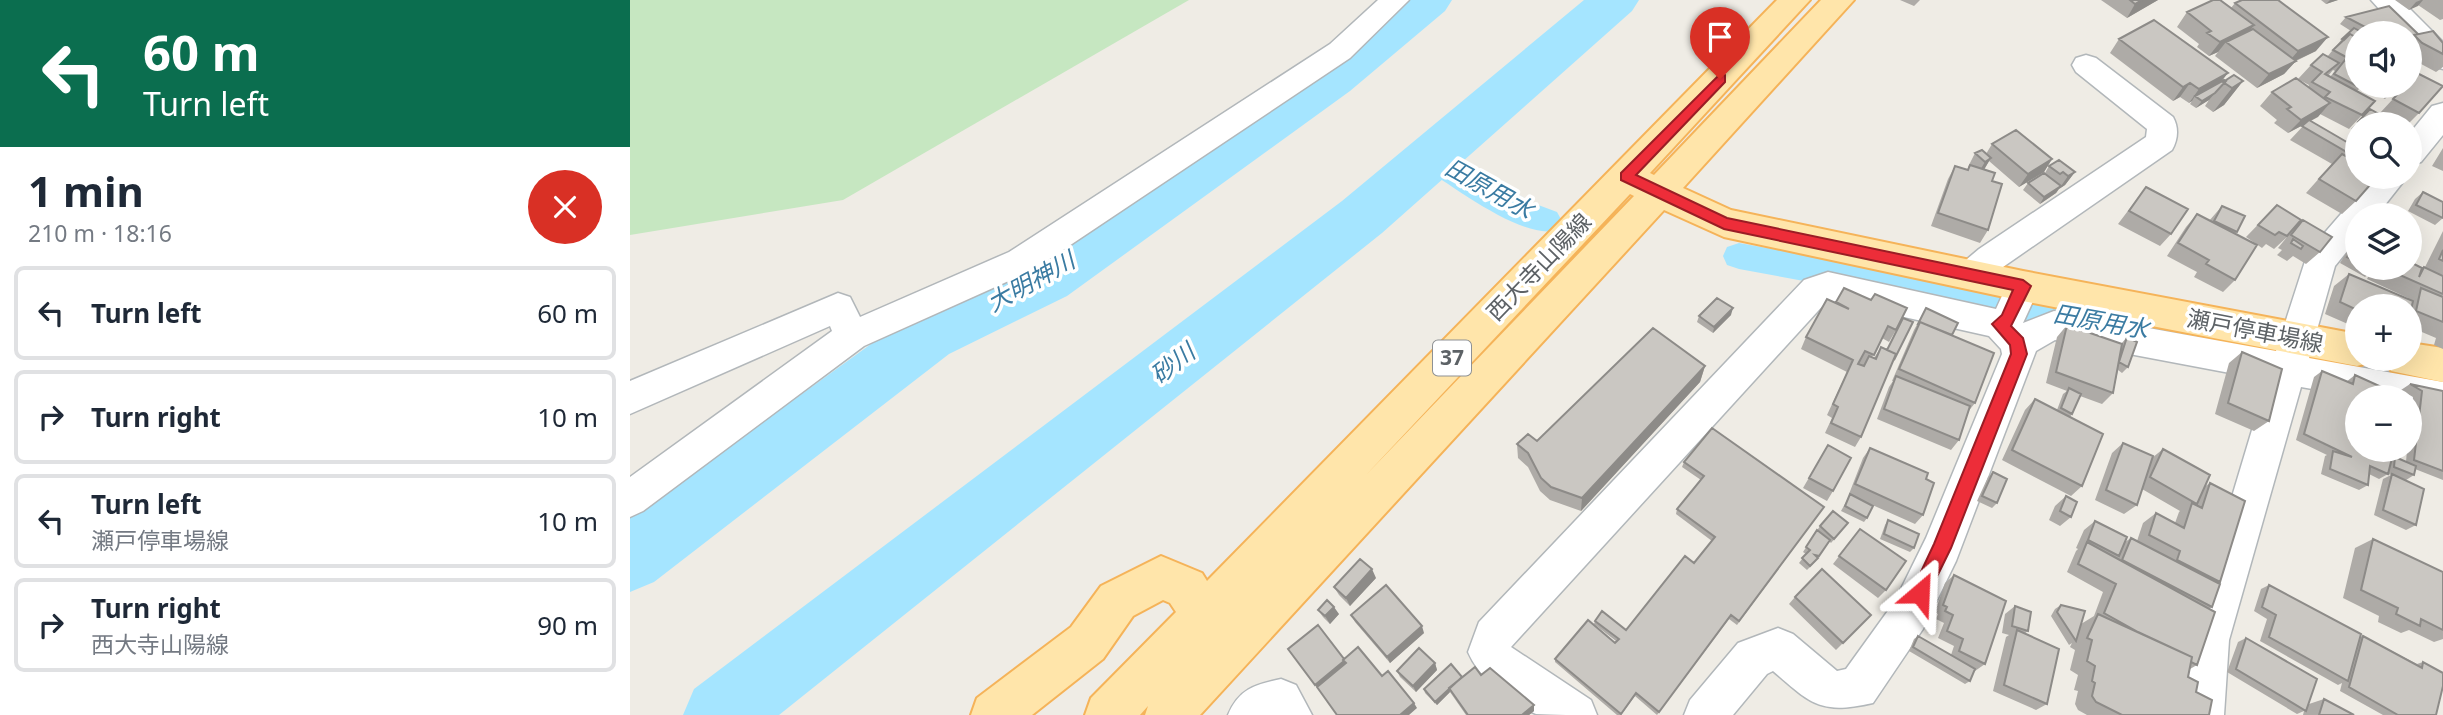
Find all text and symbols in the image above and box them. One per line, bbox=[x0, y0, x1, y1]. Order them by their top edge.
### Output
pin bbox=[1690, 7, 1750, 79]
icon: arrive bbox=[1701, 18, 1739, 56]
text: 60 m bbox=[143, 19, 260, 85]
map controls bbox=[2345, 21, 2422, 462]
button: sound bbox=[2345, 21, 2422, 98]
icon: left bbox=[28, 28, 119, 119]
text: Turn left bbox=[143, 82, 269, 125]
button: search bbox=[2345, 112, 2422, 189]
water label: 田原用水 bbox=[1440, 150, 1542, 227]
text: 1 min bbox=[28, 162, 144, 219]
button: close bbox=[528, 170, 602, 244]
button: layers bbox=[2345, 203, 2422, 280]
street label: 西大寺山陽線 bbox=[1479, 206, 1598, 327]
text: 210 m · 18:16 bbox=[28, 217, 172, 249]
water label: 大明神川 bbox=[980, 242, 1083, 318]
icon: left bbox=[32, 294, 70, 332]
button: + bbox=[2345, 294, 2422, 371]
text: Turn left bbox=[91, 295, 202, 331]
text: 60 m bbox=[537, 295, 598, 331]
water label: 田原用水 bbox=[2051, 296, 2154, 346]
street label: 瀬戸停車場線 bbox=[2184, 301, 2326, 359]
water label: 砂川 bbox=[1143, 333, 1204, 391]
road number: 37 bbox=[1433, 340, 1471, 376]
button: − bbox=[2345, 385, 2422, 462]
icon: right bbox=[32, 398, 70, 436]
text: Turn right bbox=[91, 399, 221, 435]
text: 10 m bbox=[537, 399, 598, 435]
text: Turn left bbox=[91, 486, 202, 522]
icon: left bbox=[32, 502, 70, 540]
text: 10 m bbox=[537, 503, 598, 539]
text: 瀬戸停車場線 bbox=[91, 524, 229, 556]
position arrow bbox=[1883, 556, 1957, 630]
text: Turn right bbox=[91, 590, 221, 626]
icon: right bbox=[32, 606, 70, 644]
text: 90 m bbox=[537, 607, 598, 643]
text: 西大寺山陽線 bbox=[91, 628, 229, 660]

